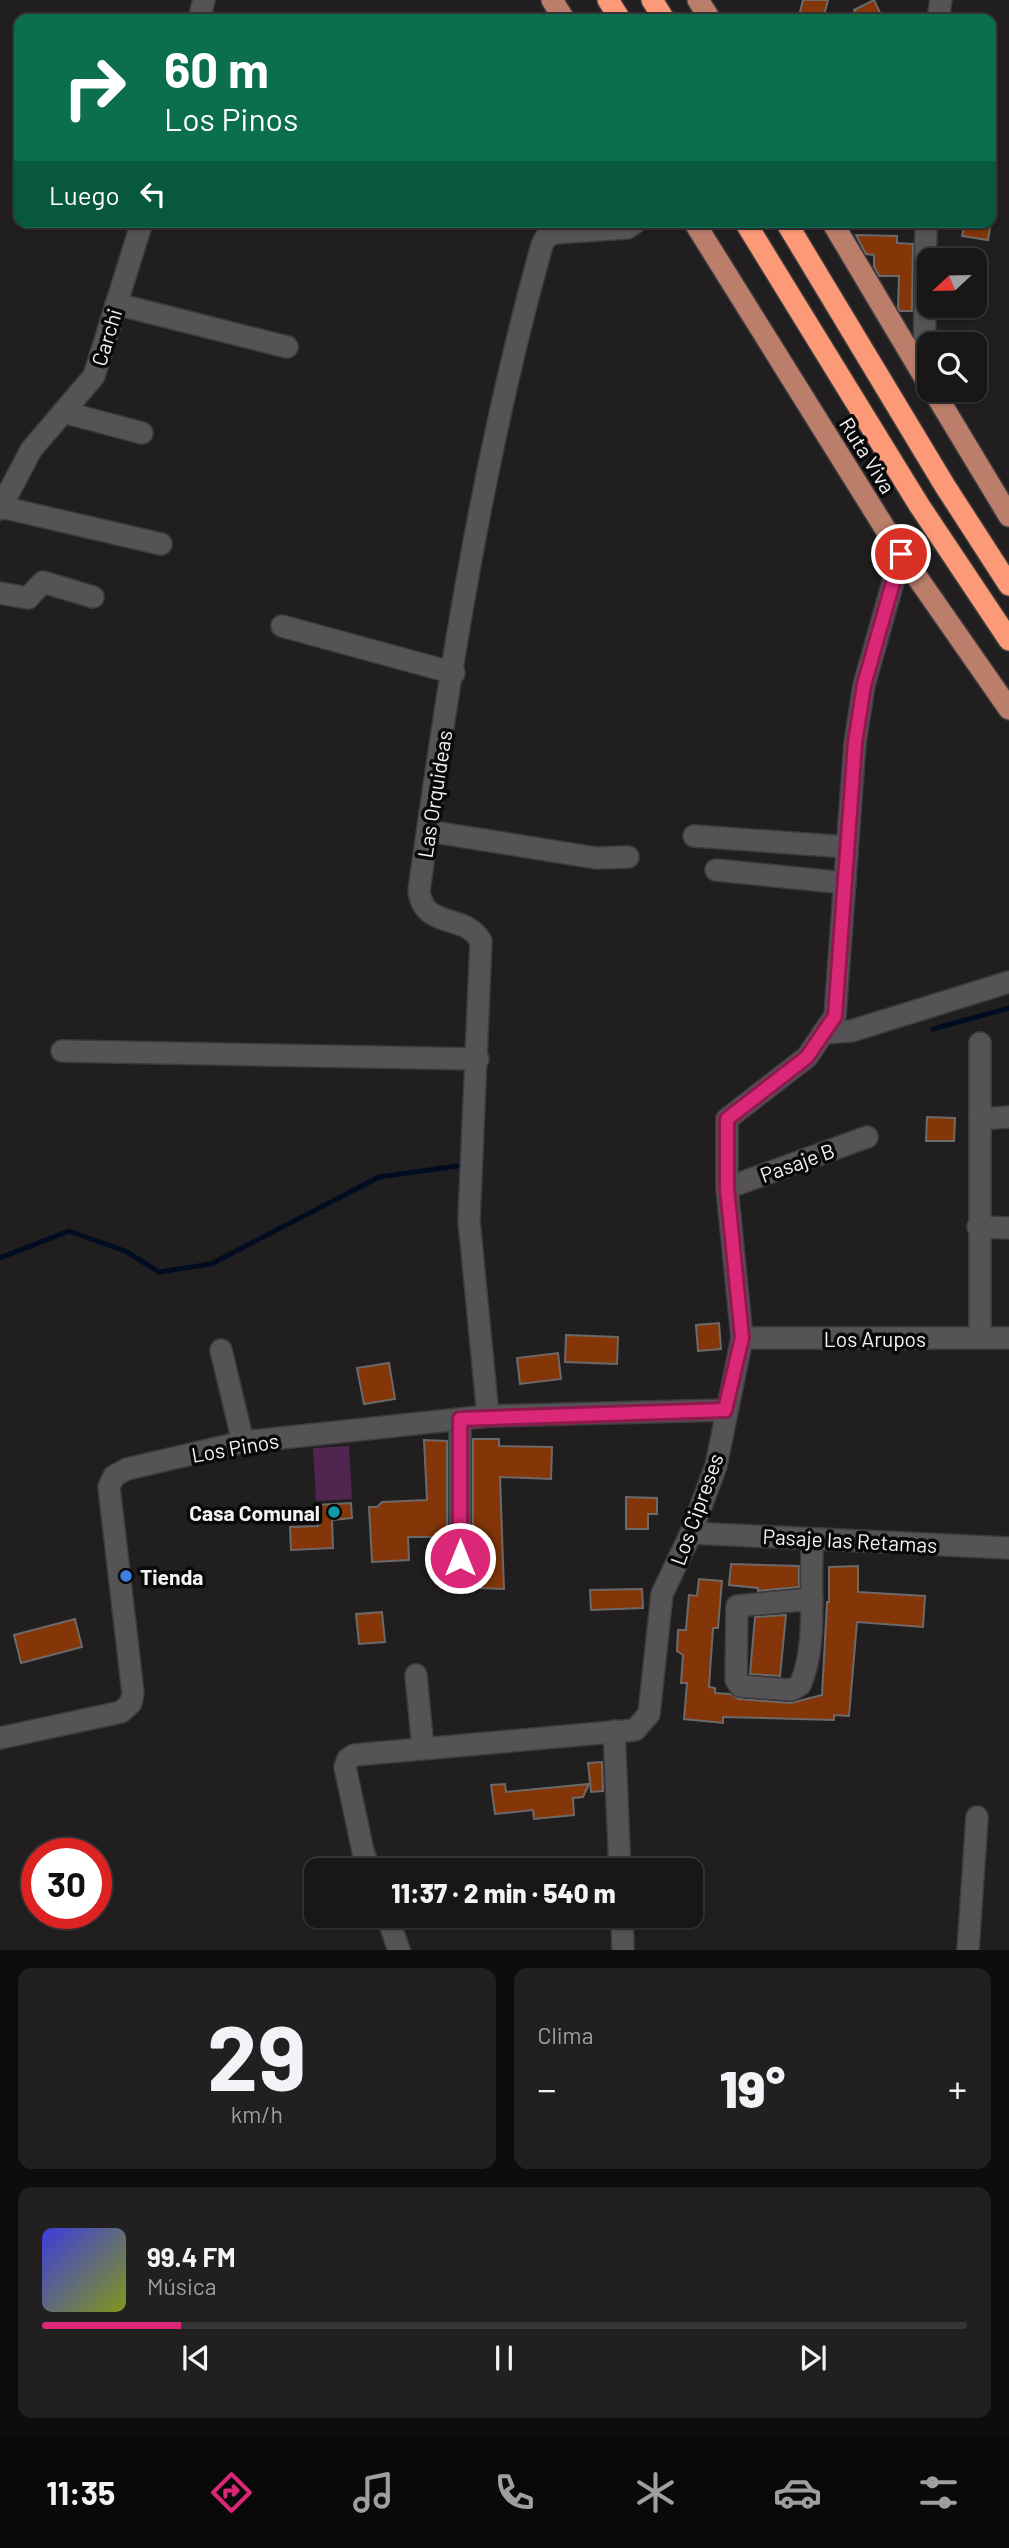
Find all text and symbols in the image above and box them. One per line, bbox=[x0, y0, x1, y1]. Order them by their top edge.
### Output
text: 60 m bbox=[164, 39, 269, 98]
icon: right bbox=[49, 42, 140, 133]
text: Los Pinos bbox=[164, 99, 298, 137]
icon: left bbox=[134, 175, 172, 213]
text: Luego bbox=[49, 179, 120, 210]
north arrow bbox=[917, 248, 987, 318]
map controls bbox=[917, 248, 987, 402]
street label: Carchi bbox=[85, 305, 127, 369]
button: search bbox=[917, 332, 987, 402]
street label: Ruta Viva bbox=[835, 412, 901, 498]
pin bbox=[871, 524, 931, 584]
icon: arrive bbox=[882, 535, 920, 573]
street label: Las Orquideas bbox=[412, 728, 456, 860]
street label: Pasaje B bbox=[756, 1137, 838, 1187]
street label: Los Arupos bbox=[824, 1326, 926, 1351]
street label: Los Pinos bbox=[189, 1427, 281, 1467]
street label: Los Cipreses bbox=[664, 1450, 728, 1568]
place label: Casa Comunal bbox=[189, 1500, 320, 1525]
marker: Casa Comunal bbox=[326, 1504, 342, 1520]
position arrow bbox=[423, 1521, 497, 1595]
street label: Pasaje las Retamas bbox=[762, 1523, 938, 1557]
place label: Tienda bbox=[140, 1564, 203, 1589]
marker: Tienda bbox=[118, 1568, 134, 1584]
speed limit sign: 30 bbox=[21, 1838, 112, 1929]
text: 11:37 · 2 min · 540 m bbox=[391, 1877, 616, 1908]
text: 29 bbox=[207, 2000, 306, 2109]
text: Clima bbox=[538, 2021, 593, 2049]
text: 19° bbox=[719, 2056, 785, 2118]
text: − bbox=[538, 2065, 557, 2111]
text: + bbox=[948, 2065, 967, 2111]
text: km/h bbox=[231, 2100, 283, 2128]
text: 99.4 FM bbox=[147, 2241, 236, 2272]
text: Música bbox=[147, 2272, 216, 2300]
icon: previous bbox=[177, 2339, 215, 2377]
icon: pause bbox=[485, 2339, 523, 2377]
icon: next bbox=[794, 2339, 832, 2377]
icon: directions bbox=[207, 2468, 256, 2517]
icon: music bbox=[349, 2468, 398, 2517]
icon: phone bbox=[490, 2468, 539, 2517]
icon: climate bbox=[631, 2468, 680, 2517]
icon: car bbox=[773, 2468, 822, 2517]
icon: filters bbox=[914, 2468, 963, 2517]
text: 11:35 bbox=[46, 2473, 115, 2511]

